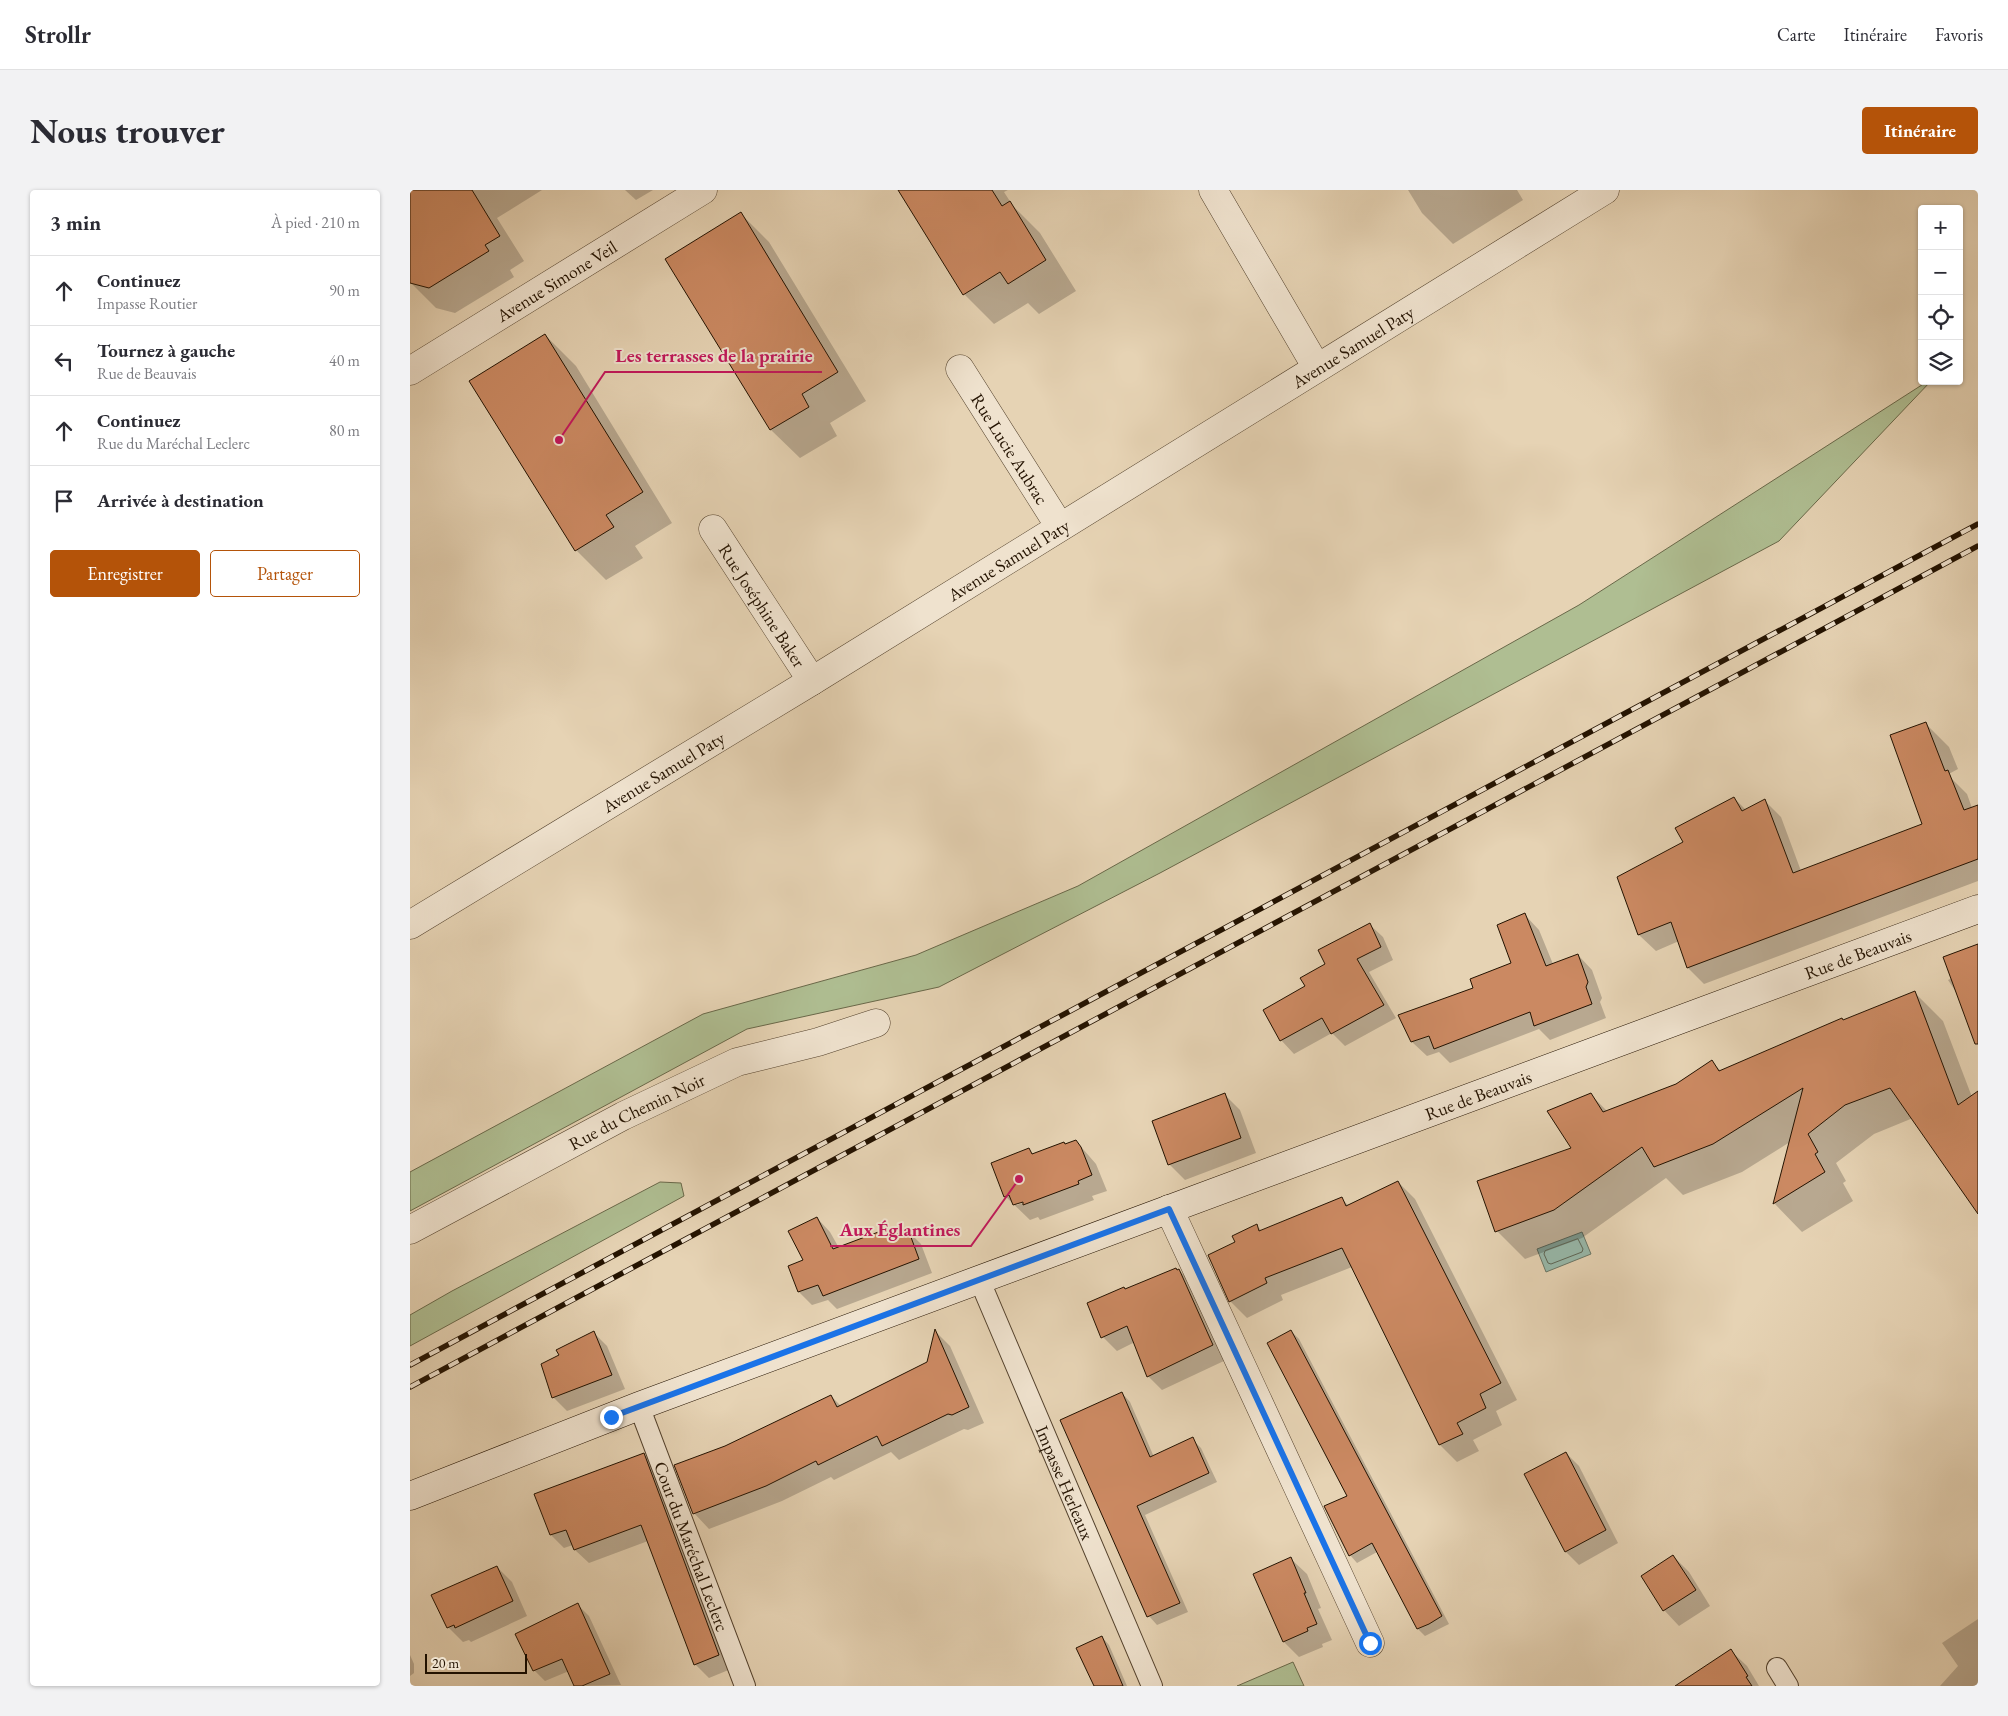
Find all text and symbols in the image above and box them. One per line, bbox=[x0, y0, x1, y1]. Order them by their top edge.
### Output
text: Strollr bbox=[25, 19, 91, 50]
text: Carte bbox=[1777, 23, 1816, 46]
text: Itinéraire bbox=[1844, 23, 1907, 46]
text: Favoris bbox=[1935, 23, 1983, 46]
button: Itinéraire bbox=[1862, 107, 1978, 154]
text: Nous trouver bbox=[30, 108, 225, 153]
map controls bbox=[1918, 205, 1963, 385]
button: + bbox=[1918, 205, 1963, 250]
text: 3 min bbox=[50, 209, 101, 236]
text: À pied · 210 m bbox=[271, 212, 360, 233]
street label: Avenue Simone Veil bbox=[491, 235, 621, 327]
button: − bbox=[1918, 250, 1963, 295]
text: Continuez bbox=[97, 268, 181, 293]
icon: ahead bbox=[50, 277, 78, 305]
text: 90 m bbox=[329, 280, 360, 301]
text: Impasse Routier bbox=[97, 293, 197, 314]
button: locate bbox=[1918, 295, 1963, 340]
street label: Avenue Samuel Paty bbox=[1286, 300, 1418, 393]
text: Tournez à gauche bbox=[97, 338, 235, 363]
callout: Les terrasses de la prairie bbox=[605, 338, 822, 372]
button: layers bbox=[1918, 340, 1963, 385]
text: Les terrasses de la prairie bbox=[615, 343, 813, 368]
icon: left bbox=[50, 347, 78, 375]
text: 40 m bbox=[329, 350, 360, 371]
text: Rue de Beauvais bbox=[97, 363, 197, 384]
street label: Rue Lucie Aubrac bbox=[967, 389, 1054, 508]
text: Continuez bbox=[97, 408, 181, 433]
icon: ahead bbox=[50, 417, 78, 445]
text: 80 m bbox=[329, 420, 360, 441]
text: Rue du Maréchal Leclerc bbox=[97, 433, 250, 454]
icon: arrive bbox=[50, 487, 78, 515]
text: Arrivée à destination bbox=[97, 488, 264, 513]
street label: Avenue Samuel Paty bbox=[942, 513, 1073, 606]
street label: Rue Joséphine Baker bbox=[714, 539, 811, 671]
button: Enregistrer bbox=[50, 550, 200, 597]
button: Partager bbox=[210, 550, 360, 597]
street label: Avenue Samuel Paty bbox=[597, 725, 729, 818]
street label: Rue de Beauvais bbox=[1801, 923, 1914, 984]
street label: Rue de Beauvais bbox=[1421, 1064, 1535, 1125]
street label: Rue du Chemin Noir bbox=[564, 1067, 708, 1155]
callout: Aux Églantines bbox=[830, 1212, 971, 1246]
text: Aux Églantines bbox=[839, 1217, 961, 1242]
route end bbox=[600, 1406, 623, 1429]
street label: Impasse Herleaux bbox=[1031, 1422, 1100, 1543]
street label: Cour du Maréchal Leclerc bbox=[649, 1458, 735, 1635]
route start bbox=[1359, 1632, 1382, 1655]
scale bar bbox=[425, 1651, 528, 1674]
text: 20 m bbox=[432, 1654, 459, 1672]

